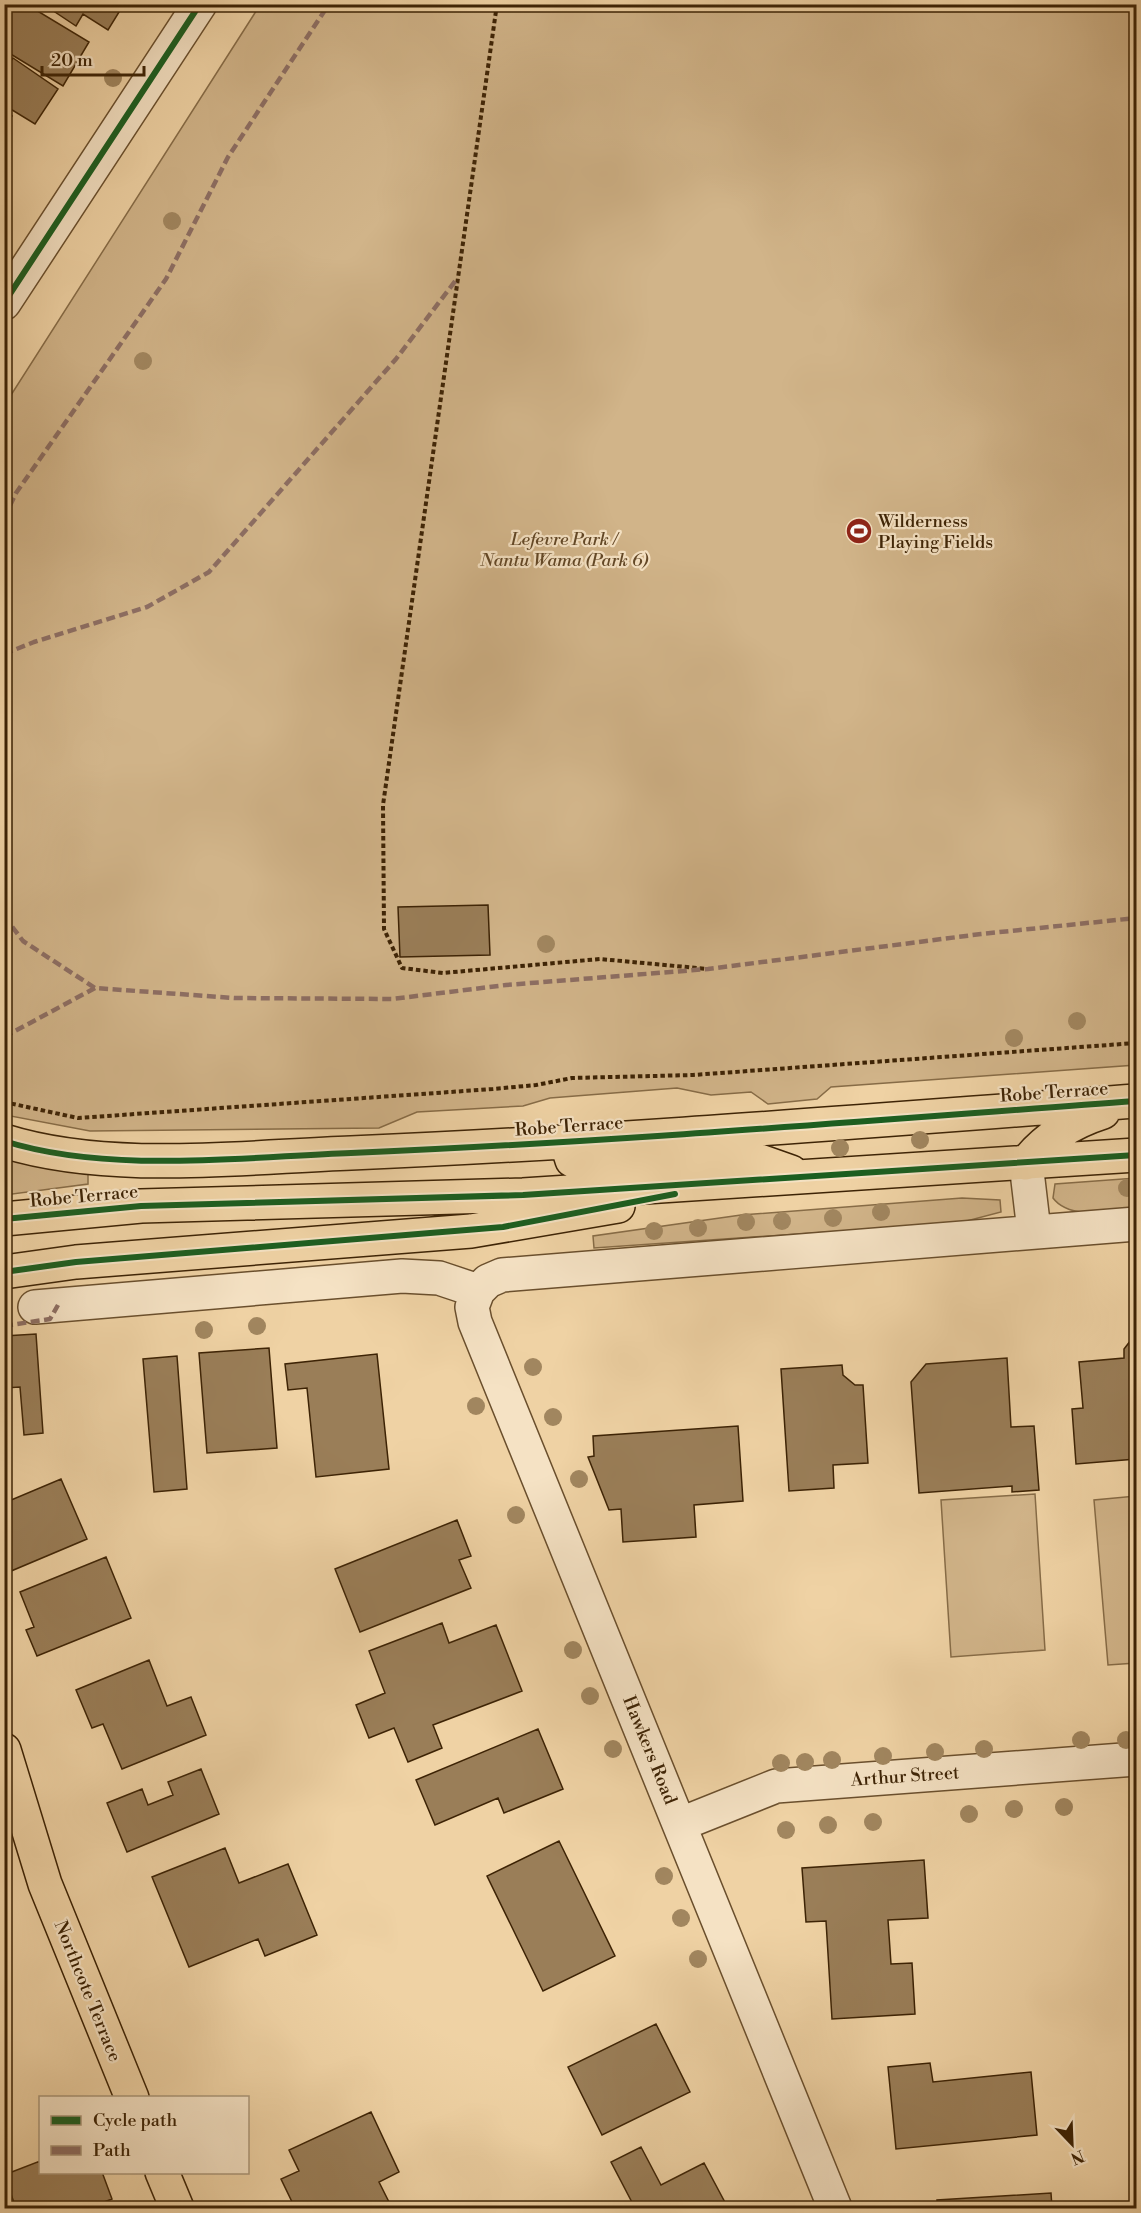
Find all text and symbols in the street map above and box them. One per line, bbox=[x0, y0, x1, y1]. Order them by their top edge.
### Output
scale bar bbox=[42, 39, 144, 77]
text: 20 m bbox=[51, 49, 93, 72]
place label: Wilderness Playing Fields bbox=[877, 510, 993, 554]
sports icon: Wilderness Playing Fields bbox=[844, 516, 874, 546]
park label: Lefevre Park / Nantu Wama (Park 6) bbox=[479, 528, 648, 572]
street label: Robe Terrace bbox=[999, 1077, 1109, 1108]
street label: Robe Terrace bbox=[514, 1111, 624, 1142]
street label: Robe Terrace bbox=[29, 1180, 139, 1213]
street label: Hawkers Road bbox=[617, 1692, 682, 1809]
street label: Arthur Street bbox=[849, 1761, 961, 1792]
street label: Northcote Terrace bbox=[49, 1917, 126, 2065]
legend bbox=[39, 2096, 249, 2174]
text: Cycle path bbox=[93, 2109, 177, 2132]
north arrow bbox=[1042, 2114, 1102, 2174]
text: Path bbox=[93, 2139, 131, 2162]
text: N bbox=[1067, 2145, 1087, 2169]

